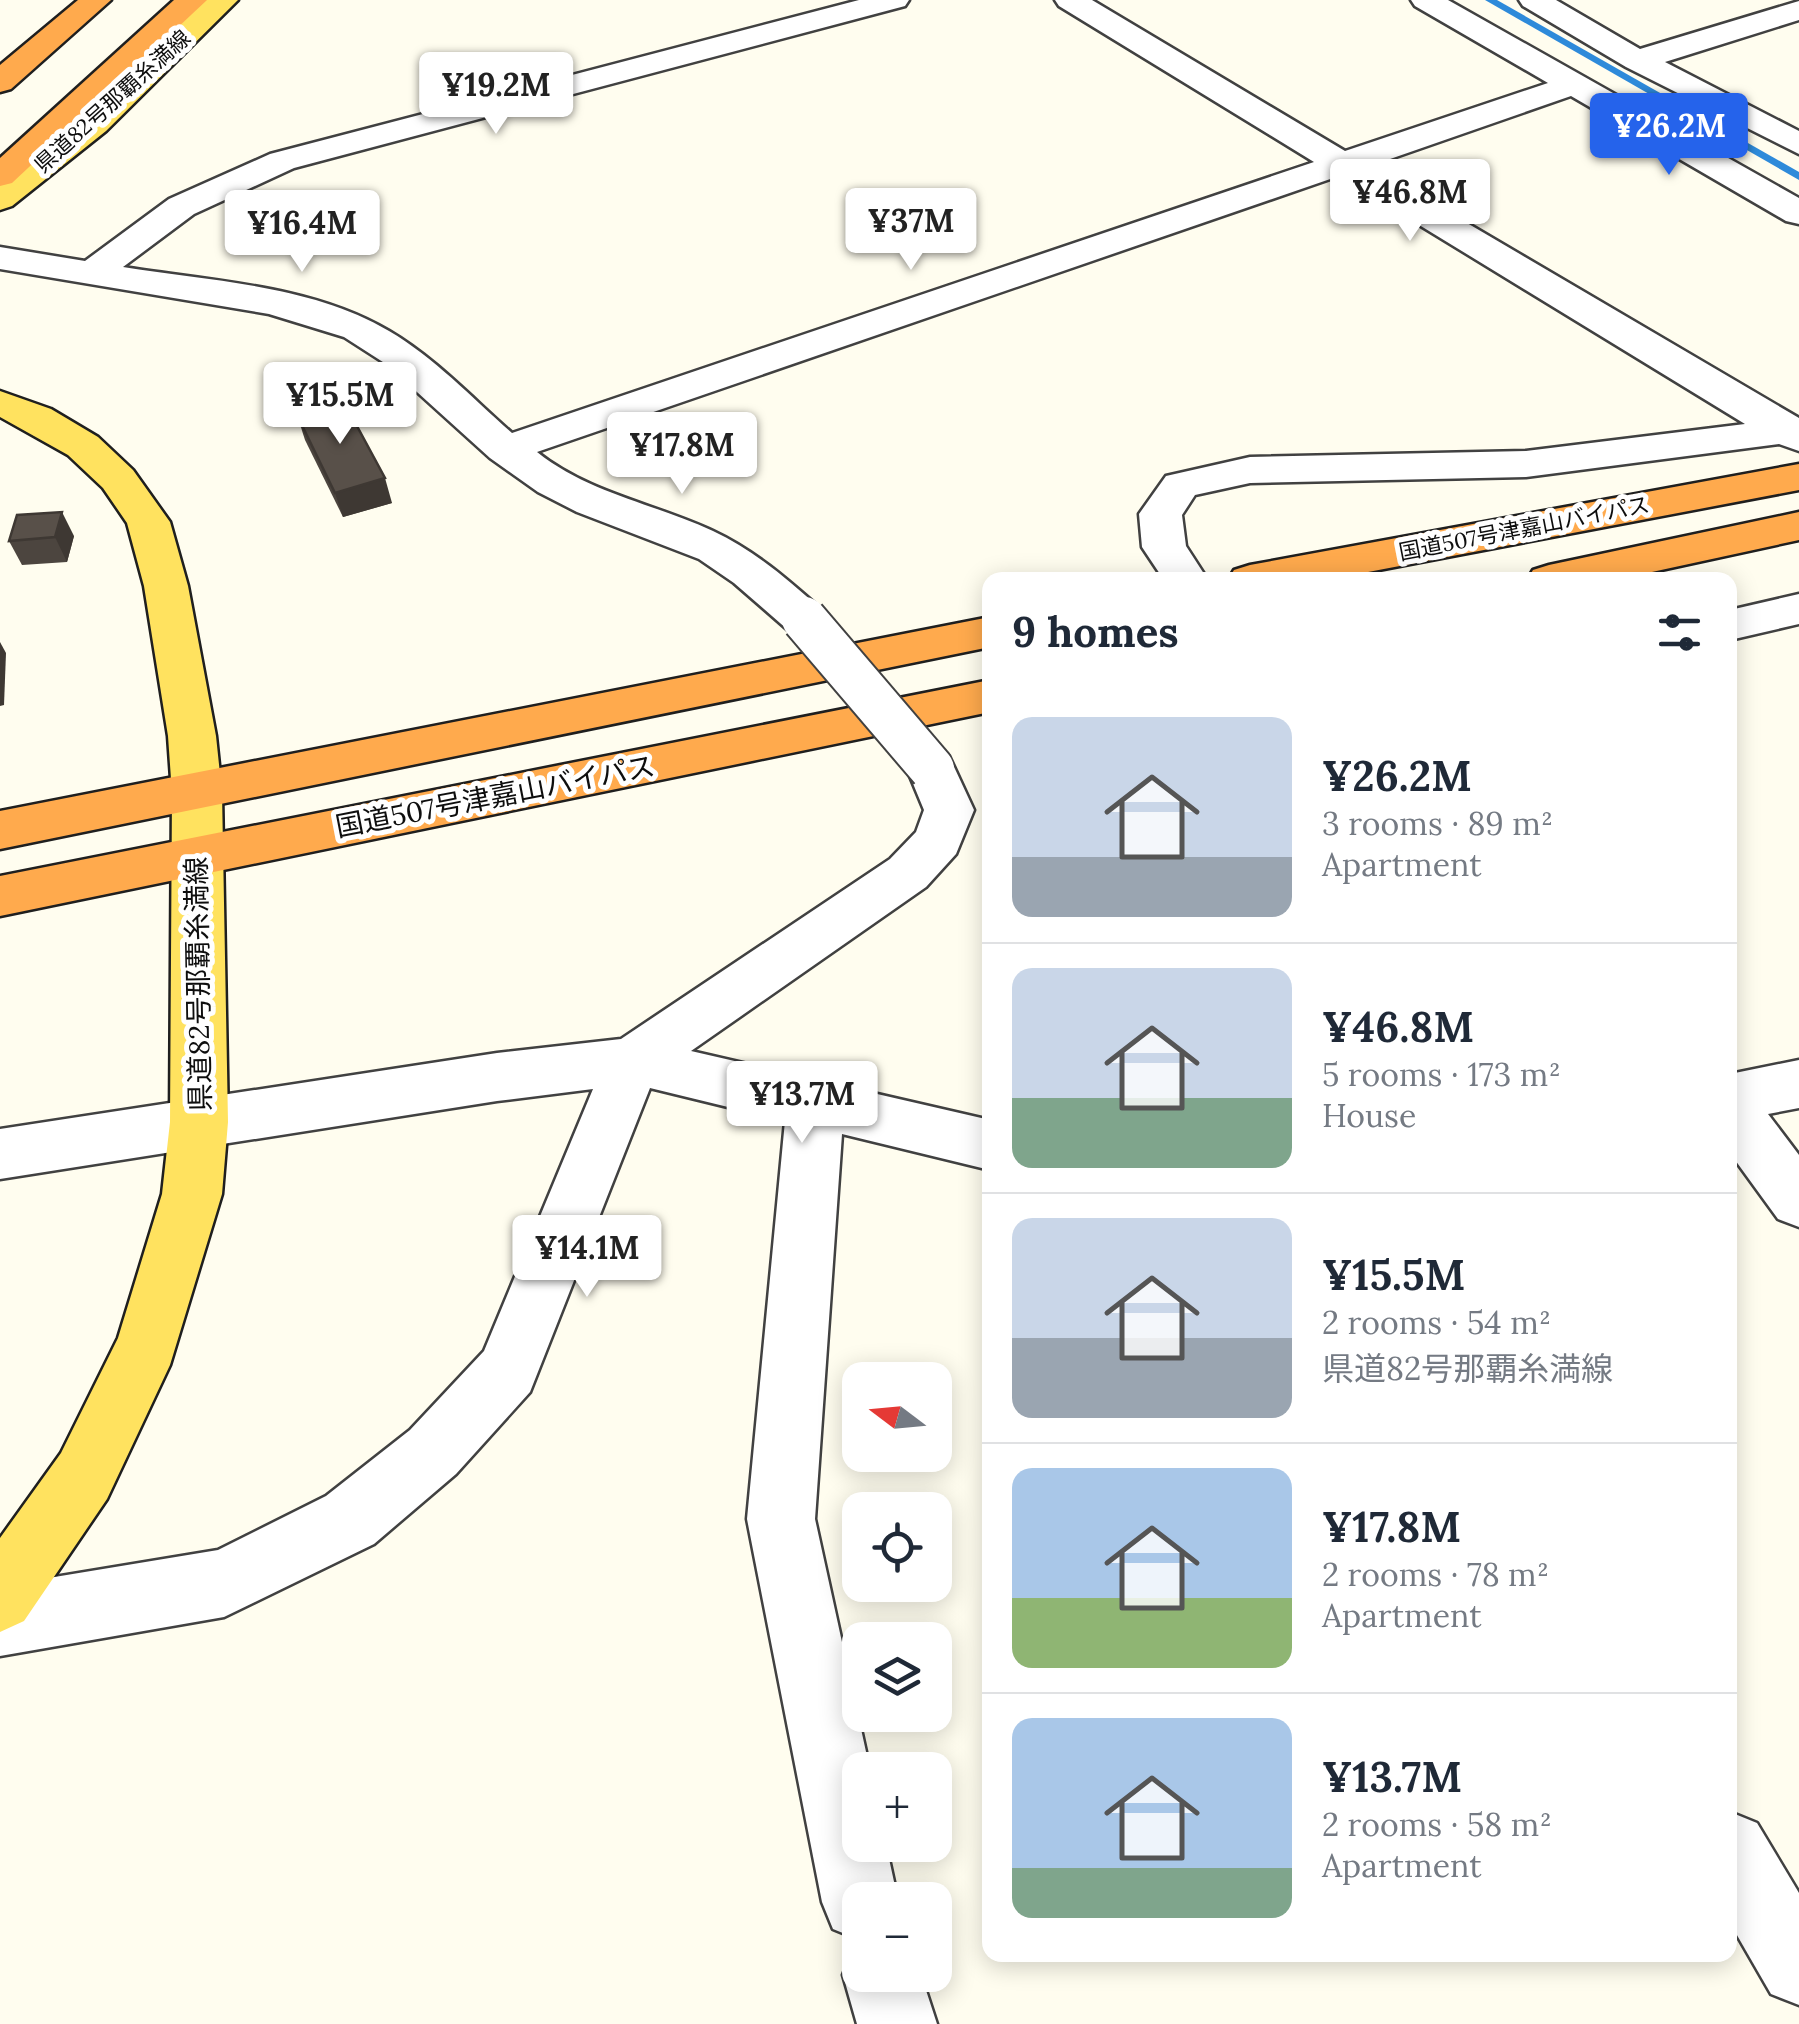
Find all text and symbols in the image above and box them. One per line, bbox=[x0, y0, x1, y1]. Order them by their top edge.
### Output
street label: 県道82号那覇糸満線 bbox=[28, 24, 196, 178]
pin: ¥19.2M bbox=[415, 52, 577, 137]
text: ¥19.2M bbox=[441, 64, 551, 105]
pin: ¥26.2M bbox=[1588, 93, 1750, 178]
text: ¥26.2M bbox=[1612, 105, 1726, 146]
pin: ¥46.8M bbox=[1329, 159, 1491, 244]
text: ¥46.8M bbox=[1352, 171, 1468, 212]
pin: ¥37M bbox=[852, 188, 970, 273]
pin: ¥16.4M bbox=[221, 190, 383, 275]
text: ¥37M bbox=[867, 200, 955, 241]
text: ¥16.4M bbox=[247, 202, 357, 243]
pin: ¥15.5M bbox=[259, 362, 421, 447]
text: ¥15.5M bbox=[285, 374, 395, 415]
pin: ¥17.8M bbox=[601, 412, 763, 497]
text: ¥17.8M bbox=[629, 424, 735, 465]
street label: 国道507号津嘉山バイパス bbox=[1396, 490, 1652, 566]
text: 9 homes bbox=[1012, 605, 1179, 659]
icon: filters bbox=[1652, 605, 1707, 660]
street label: 国道507号津嘉山バイパス bbox=[332, 747, 658, 845]
text: ¥26.2M bbox=[1322, 749, 1472, 803]
icon: home bbox=[1092, 757, 1212, 877]
text: 3 rooms · 89 m² bbox=[1322, 803, 1553, 844]
text: Apartment bbox=[1322, 844, 1482, 885]
street label: 県道82号那覇糸満線 bbox=[178, 856, 218, 1112]
text: ¥46.8M bbox=[1322, 1000, 1474, 1054]
icon: home bbox=[1092, 1008, 1212, 1128]
text: 5 rooms · 173 m² bbox=[1322, 1054, 1561, 1095]
pin: ¥13.7M bbox=[721, 1061, 883, 1146]
text: ¥13.7M bbox=[749, 1073, 855, 1114]
text: House bbox=[1322, 1095, 1416, 1136]
pin: ¥14.1M bbox=[506, 1215, 668, 1300]
text: ¥14.1M bbox=[534, 1227, 640, 1268]
text: ¥15.5M bbox=[1322, 1248, 1465, 1302]
icon: home bbox=[1092, 1258, 1212, 1378]
text: 2 rooms · 54 m² bbox=[1322, 1302, 1551, 1343]
text: 県道82号那覇糸満線 bbox=[1322, 1348, 1613, 1389]
north arrow bbox=[842, 1362, 952, 1472]
map controls bbox=[842, 1362, 952, 1992]
button: locate bbox=[842, 1492, 952, 1602]
text: ¥17.8M bbox=[1322, 1500, 1461, 1554]
icon: home bbox=[1092, 1508, 1212, 1628]
text: 2 rooms · 78 m² bbox=[1322, 1554, 1549, 1595]
text: Apartment bbox=[1322, 1595, 1482, 1636]
button: layers bbox=[842, 1622, 952, 1732]
text: ¥13.7M bbox=[1322, 1750, 1462, 1804]
button: + bbox=[842, 1752, 952, 1862]
icon: home bbox=[1092, 1758, 1212, 1878]
text: 2 rooms · 58 m² bbox=[1322, 1804, 1552, 1845]
text: Apartment bbox=[1322, 1845, 1482, 1886]
button: − bbox=[842, 1882, 952, 1992]

